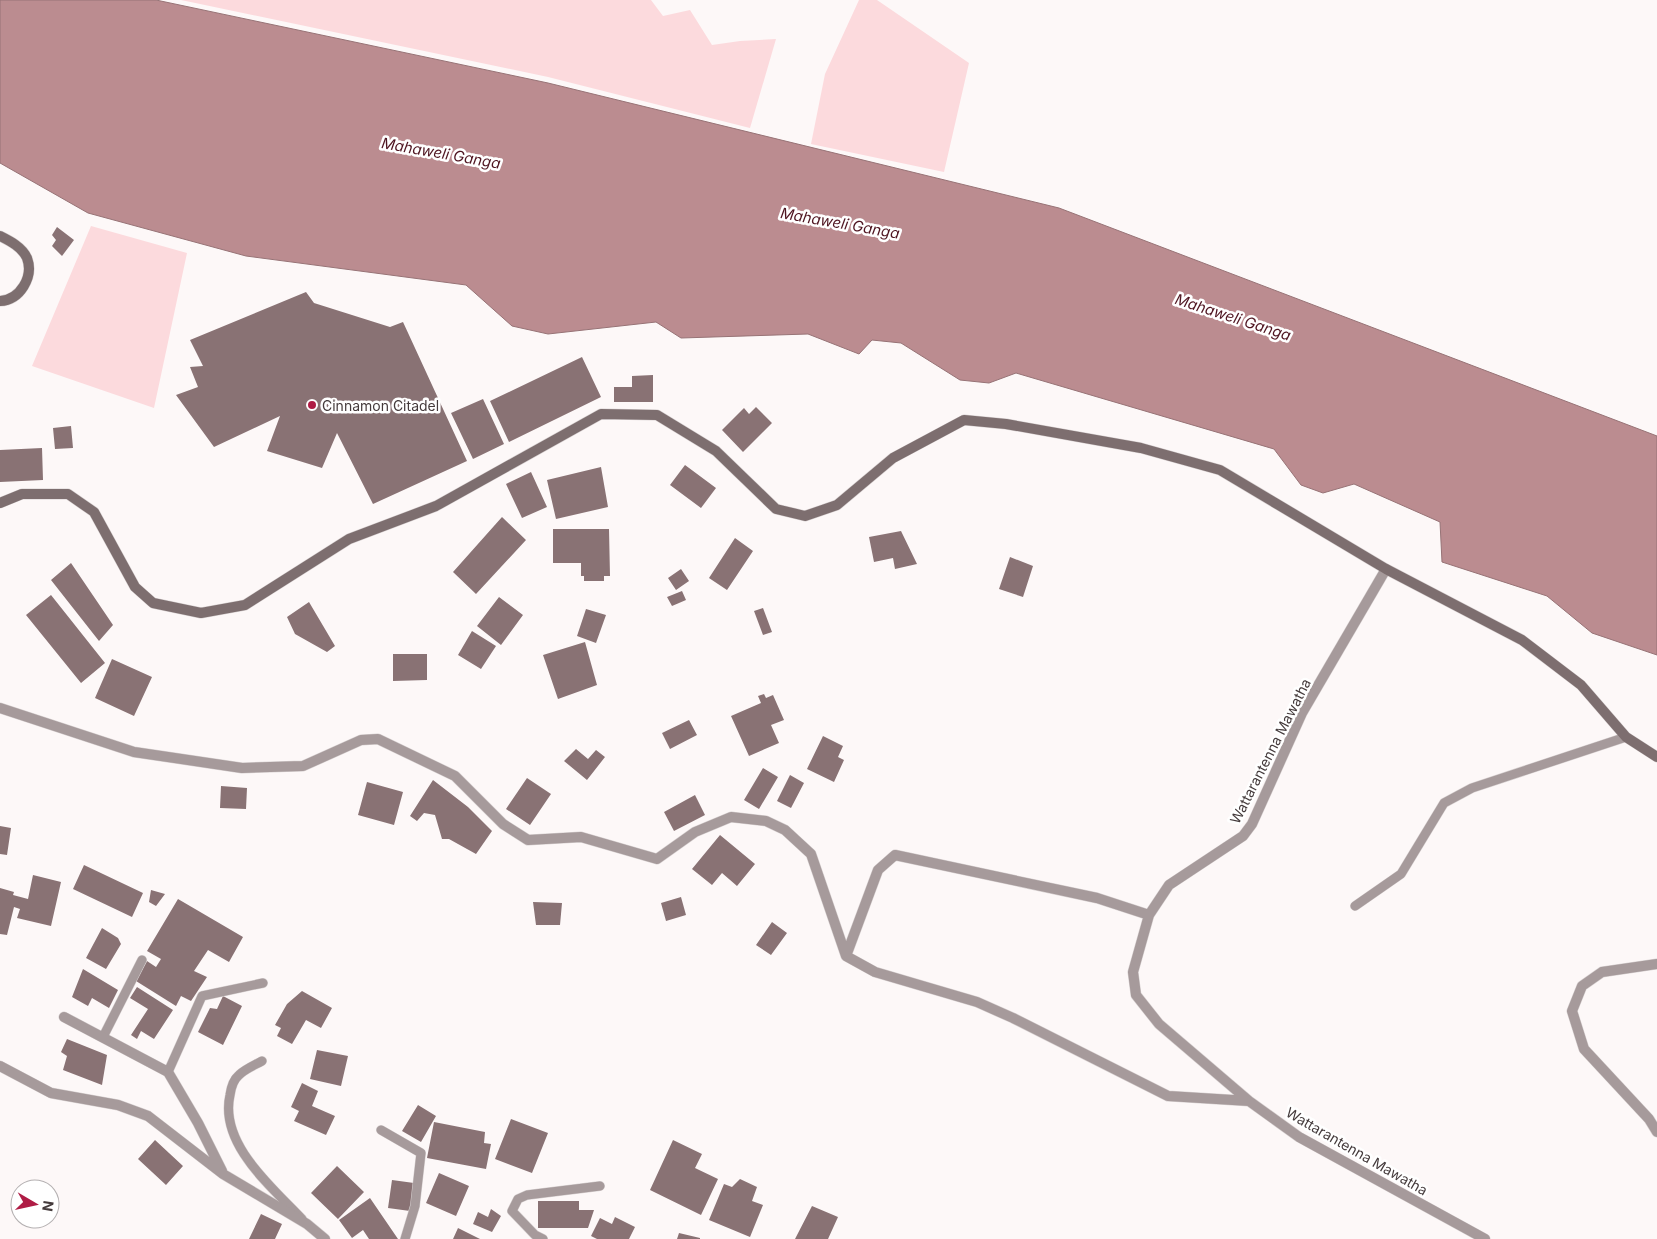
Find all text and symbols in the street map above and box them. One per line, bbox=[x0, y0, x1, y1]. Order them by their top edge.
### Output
water label: Mahaweli Ganga bbox=[380, 133, 502, 173]
water label: Mahaweli Ganga bbox=[779, 203, 901, 243]
water label: Mahaweli Ganga bbox=[1173, 289, 1293, 345]
place label: Cinnamon Citadel bbox=[322, 397, 439, 414]
marker: Cinnamon Citadel bbox=[306, 399, 318, 411]
street label: Wattarantenna Mawatha bbox=[1226, 676, 1314, 826]
street label: Wattarantenna Mawatha bbox=[1283, 1103, 1431, 1199]
north arrow bbox=[10, 1179, 60, 1229]
text: N bbox=[39, 1200, 58, 1213]

